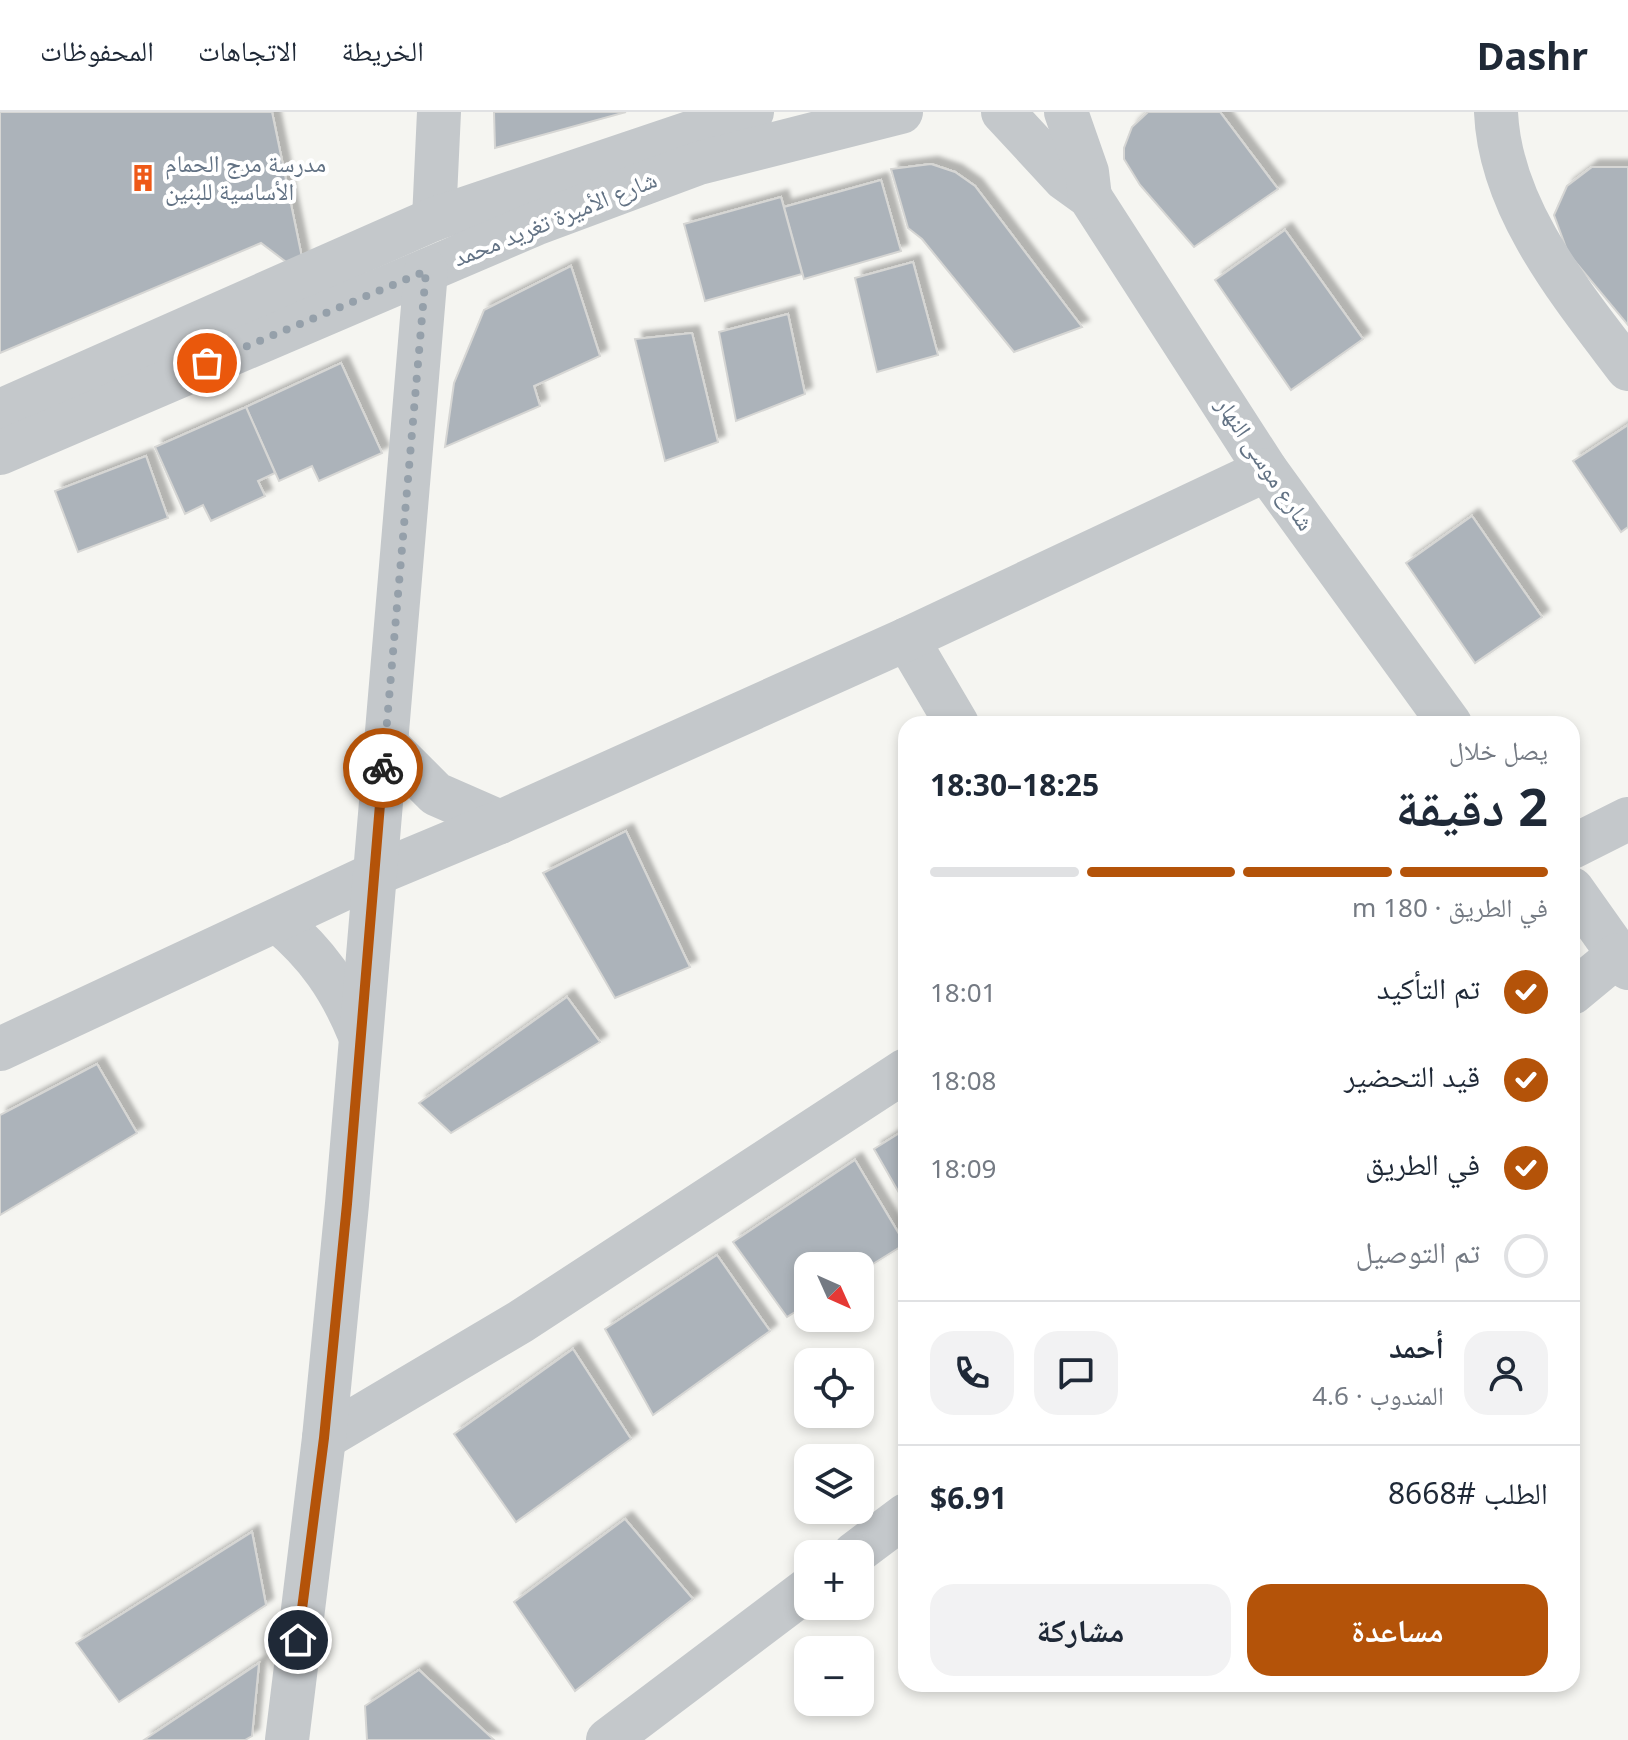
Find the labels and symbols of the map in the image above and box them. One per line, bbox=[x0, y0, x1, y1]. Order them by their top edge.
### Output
place label: مدرسة مرج الحمام الأساسية للبنين bbox=[165, 146, 326, 207]
street label: شارع الأميرة تغريد محمد bbox=[448, 162, 661, 274]
building icon: مدرسة مرج الحمام الأساسية للبنين bbox=[128, 163, 158, 193]
pin bbox=[173, 329, 241, 397]
street label: شارع موسى النهار bbox=[1209, 389, 1323, 537]
courier bbox=[343, 728, 423, 808]
north arrow bbox=[794, 1252, 874, 1332]
pin bbox=[264, 1606, 332, 1674]

